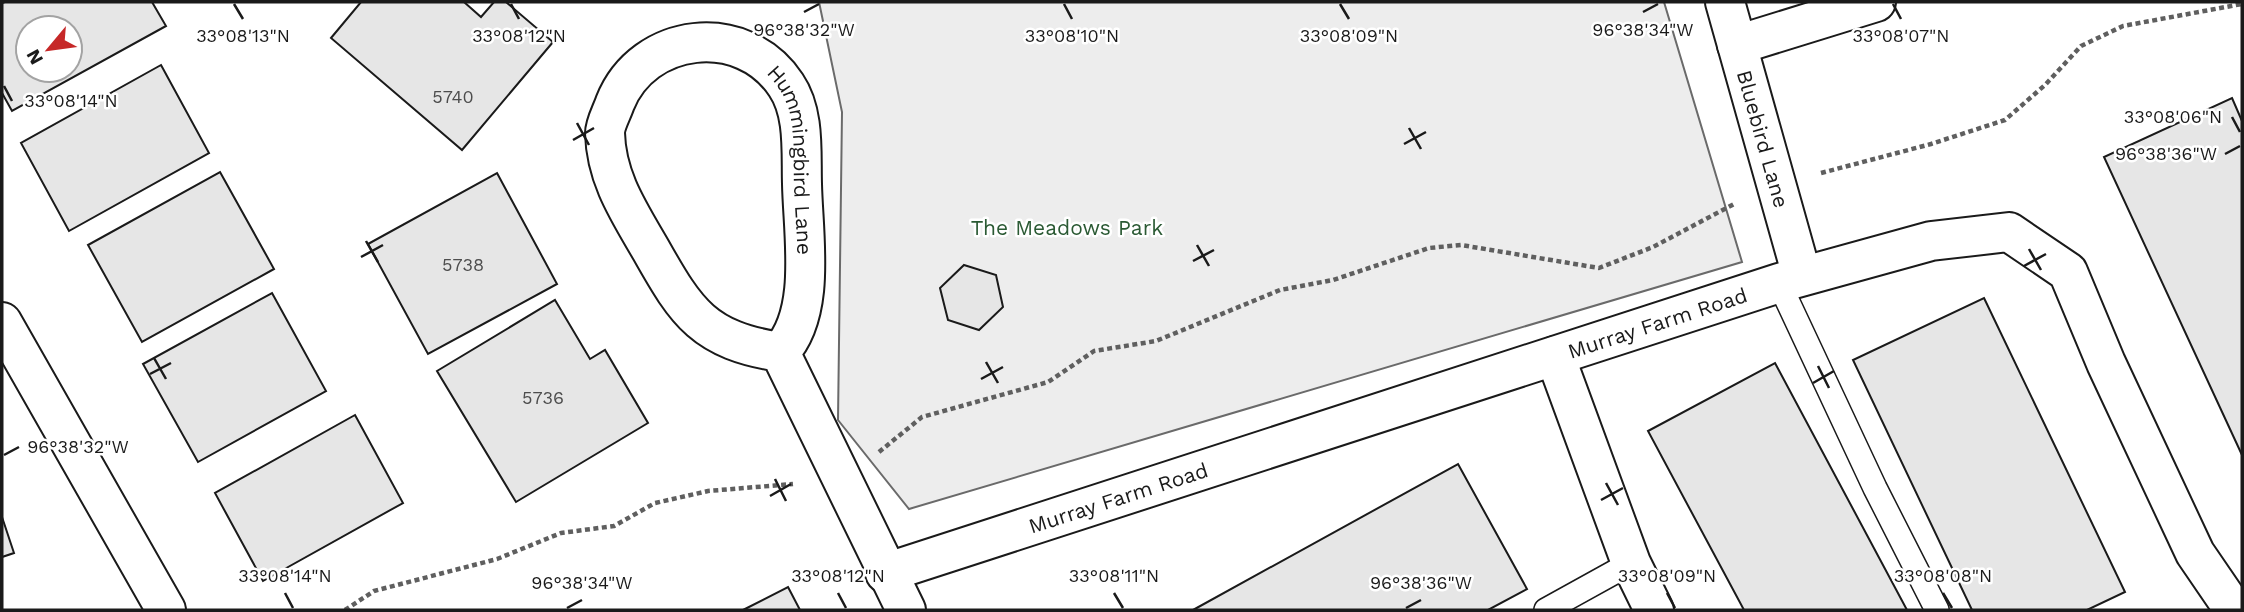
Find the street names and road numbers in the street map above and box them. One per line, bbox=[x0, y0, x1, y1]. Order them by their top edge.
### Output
street label: Hummingbird Lane bbox=[763, 59, 818, 255]
street label: Bluebird Lane bbox=[1732, 67, 1795, 211]
street label: Murray Farm Road bbox=[1565, 282, 1750, 363]
street label: Murray Farm Road bbox=[1025, 457, 1211, 538]

